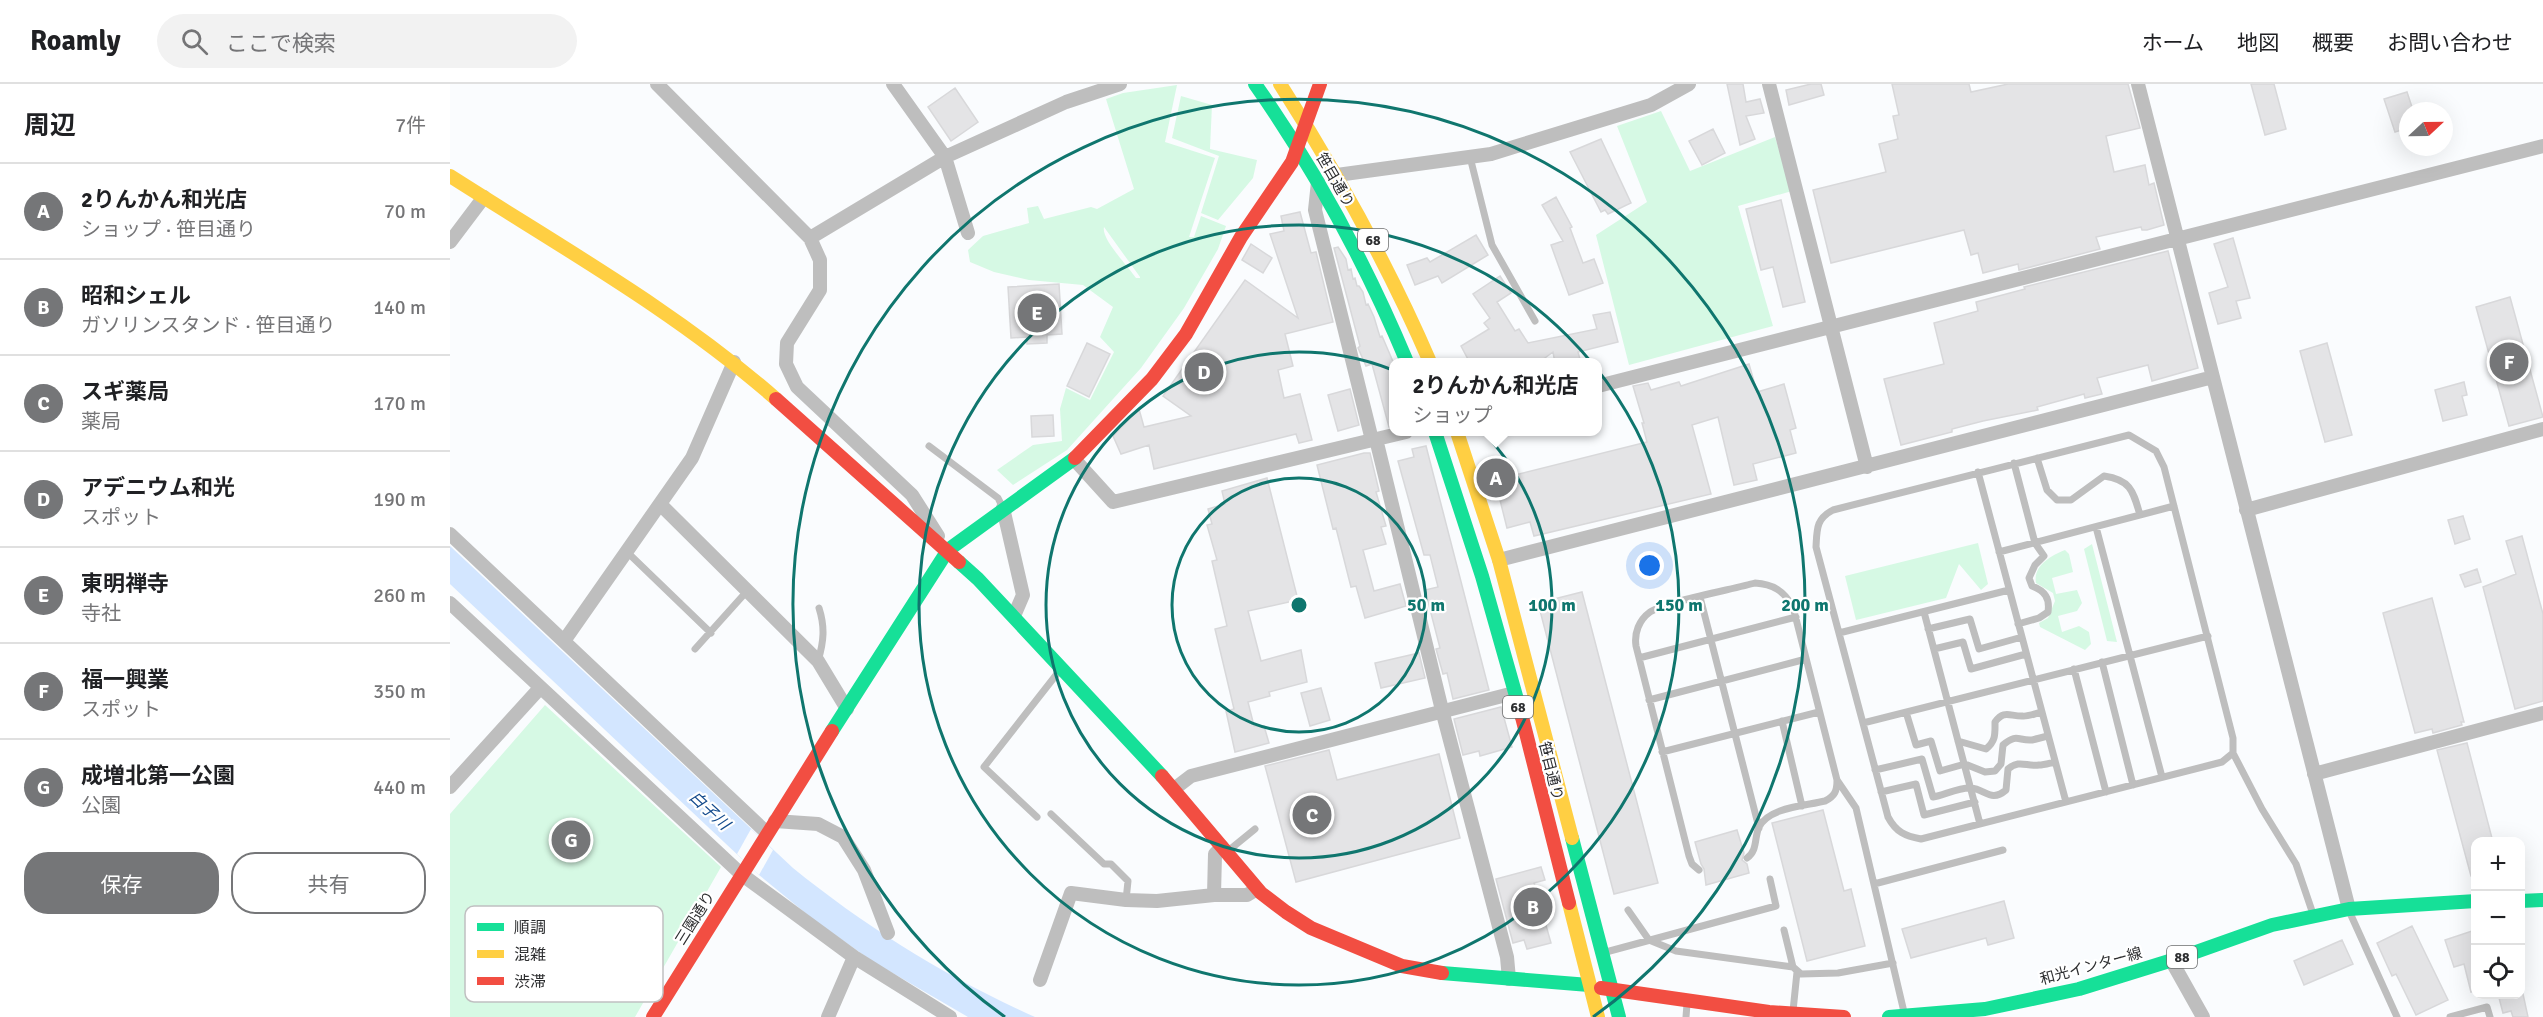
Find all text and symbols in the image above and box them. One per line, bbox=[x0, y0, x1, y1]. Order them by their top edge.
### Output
search box bbox=[157, 14, 577, 68]
text: Roamly bbox=[30, 24, 121, 58]
icon: search bbox=[178, 25, 211, 58]
text: ここで検索 bbox=[226, 30, 336, 57]
text: ホーム bbox=[2142, 30, 2204, 56]
text: 地図 bbox=[2237, 30, 2279, 56]
text: 概要 bbox=[2312, 30, 2354, 56]
text: お問い合わせ bbox=[2387, 30, 2513, 56]
north arrow bbox=[2399, 102, 2453, 156]
text: 周辺 bbox=[24, 110, 76, 142]
text: 7件 bbox=[395, 113, 426, 138]
street label: 笹目通り bbox=[1312, 150, 1358, 210]
text: 2りんかん和光店 bbox=[81, 186, 247, 213]
text: A bbox=[37, 199, 50, 224]
text: 70 m bbox=[384, 199, 426, 224]
text: ショップ · 笹目通り bbox=[81, 217, 256, 242]
road number: 68 bbox=[1358, 229, 1388, 251]
text: 昭和シェル bbox=[81, 282, 191, 309]
pin: E bbox=[1018, 290, 1056, 336]
text: B bbox=[37, 295, 50, 320]
text: 140 m bbox=[373, 295, 426, 320]
text: ガソリンスタンド · 笹目通り bbox=[81, 313, 336, 338]
pin: F bbox=[2490, 340, 2528, 384]
pin: D bbox=[1184, 350, 1224, 394]
popup bbox=[1389, 358, 1602, 436]
text: 2りんかん和光店 bbox=[1413, 372, 1578, 399]
text: スギ薬局 bbox=[81, 378, 169, 405]
text: C bbox=[37, 391, 50, 416]
text: 170 m bbox=[373, 391, 426, 416]
text: ショップ bbox=[1413, 403, 1493, 428]
text: 薬局 bbox=[81, 409, 121, 434]
pin: A bbox=[1476, 456, 1516, 500]
text: アデニウム和光 bbox=[81, 474, 235, 501]
text: D bbox=[37, 487, 50, 512]
text: 190 m bbox=[373, 487, 426, 512]
text: スポット bbox=[81, 505, 161, 530]
your location bbox=[1635, 551, 1664, 580]
text: 東明禅寺 bbox=[81, 570, 169, 597]
text: E bbox=[38, 583, 49, 608]
text: 260 m bbox=[373, 583, 426, 608]
text: 50 m bbox=[1407, 594, 1445, 616]
text: 100 m bbox=[1528, 594, 1576, 616]
text: 150 m bbox=[1655, 594, 1703, 616]
text: 200 m bbox=[1781, 594, 1829, 616]
centre of rings bbox=[1289, 595, 1309, 615]
text: 寺社 bbox=[81, 601, 121, 626]
text: 福一興業 bbox=[81, 666, 169, 693]
text: F bbox=[38, 679, 49, 704]
text: 350 m bbox=[373, 679, 426, 704]
road number: 68 bbox=[1503, 696, 1533, 718]
text: スポット bbox=[81, 697, 161, 722]
street label: 笹目通り bbox=[1535, 740, 1567, 802]
text: 成増北第一公園 bbox=[81, 762, 235, 789]
text: G bbox=[37, 775, 50, 800]
text: 440 m bbox=[373, 775, 426, 800]
water label: 白子川 bbox=[685, 787, 735, 836]
pin: C bbox=[1292, 792, 1332, 838]
text: 公園 bbox=[81, 793, 121, 818]
pin: G bbox=[552, 818, 590, 862]
map controls bbox=[2471, 837, 2525, 999]
button: + bbox=[2471, 837, 2525, 891]
button: 保存 bbox=[24, 852, 219, 914]
button: 共有 bbox=[231, 852, 426, 914]
pin: B bbox=[1514, 884, 1552, 930]
street label: 三園通り bbox=[671, 888, 719, 948]
button: − bbox=[2471, 891, 2525, 945]
legend bbox=[465, 906, 663, 1002]
text: 順調 bbox=[514, 918, 546, 938]
street label: 和光インター線 bbox=[2038, 944, 2144, 988]
text: 混雑 bbox=[514, 945, 546, 965]
button: locate bbox=[2471, 945, 2525, 999]
road number: 88 bbox=[2167, 946, 2197, 968]
text: 渋滞 bbox=[514, 972, 546, 992]

